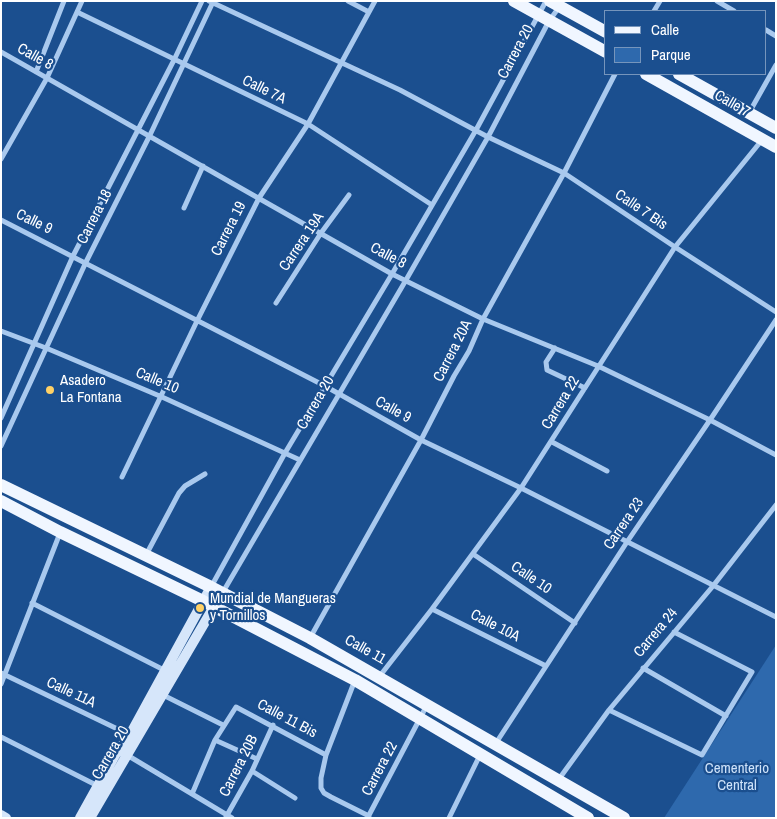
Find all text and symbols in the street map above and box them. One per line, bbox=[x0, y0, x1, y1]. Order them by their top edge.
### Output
legend bbox=[604, 10, 767, 75]
text: Calle bbox=[651, 19, 679, 40]
street label: Carrera 20 bbox=[494, 22, 538, 82]
street label: Calle 8 bbox=[14, 40, 56, 74]
text: Parque bbox=[651, 44, 691, 65]
street label: Calle 7A bbox=[239, 72, 289, 108]
street label: Calle 7 bbox=[711, 87, 753, 121]
street label: Calle 7 Bis bbox=[611, 186, 671, 234]
street label: Carrera 18 bbox=[74, 187, 116, 247]
street label: Carrera 19 bbox=[208, 199, 250, 259]
street label: Calle 9 bbox=[13, 206, 55, 238]
street label: Carrera 19A bbox=[276, 209, 328, 275]
street label: Calle 8 bbox=[367, 239, 409, 273]
street label: Carrera 20A bbox=[430, 317, 476, 385]
street label: Calle 10 bbox=[133, 364, 181, 398]
place label: Asadero La Fontana bbox=[60, 372, 122, 407]
street label: Carrera 20 bbox=[294, 373, 338, 433]
street label: Carrera 22 bbox=[538, 373, 584, 433]
marker: Asadero La Fontana bbox=[44, 384, 56, 396]
street label: Calle 9 bbox=[372, 393, 414, 427]
street label: Carrera 23 bbox=[600, 495, 648, 553]
street label: Calle 10 bbox=[507, 558, 555, 598]
place label: Mundial de Mangueras y Tornillos bbox=[210, 590, 336, 625]
marker: Mundial de Mangueras y Tornillos bbox=[194, 602, 206, 614]
street label: Carrera 24 bbox=[630, 605, 682, 661]
street label: Calle 10A bbox=[467, 606, 523, 646]
street label: Calle 11 bbox=[341, 631, 389, 669]
street label: Calle 11A bbox=[43, 674, 99, 712]
street label: Calle 11 Bis bbox=[254, 696, 320, 742]
street label: Carrera 20 bbox=[89, 723, 133, 783]
street label: Carrera 20B bbox=[216, 732, 262, 800]
street label: Carrera 22 bbox=[358, 739, 402, 799]
park label: Cementerio Central bbox=[705, 760, 769, 795]

